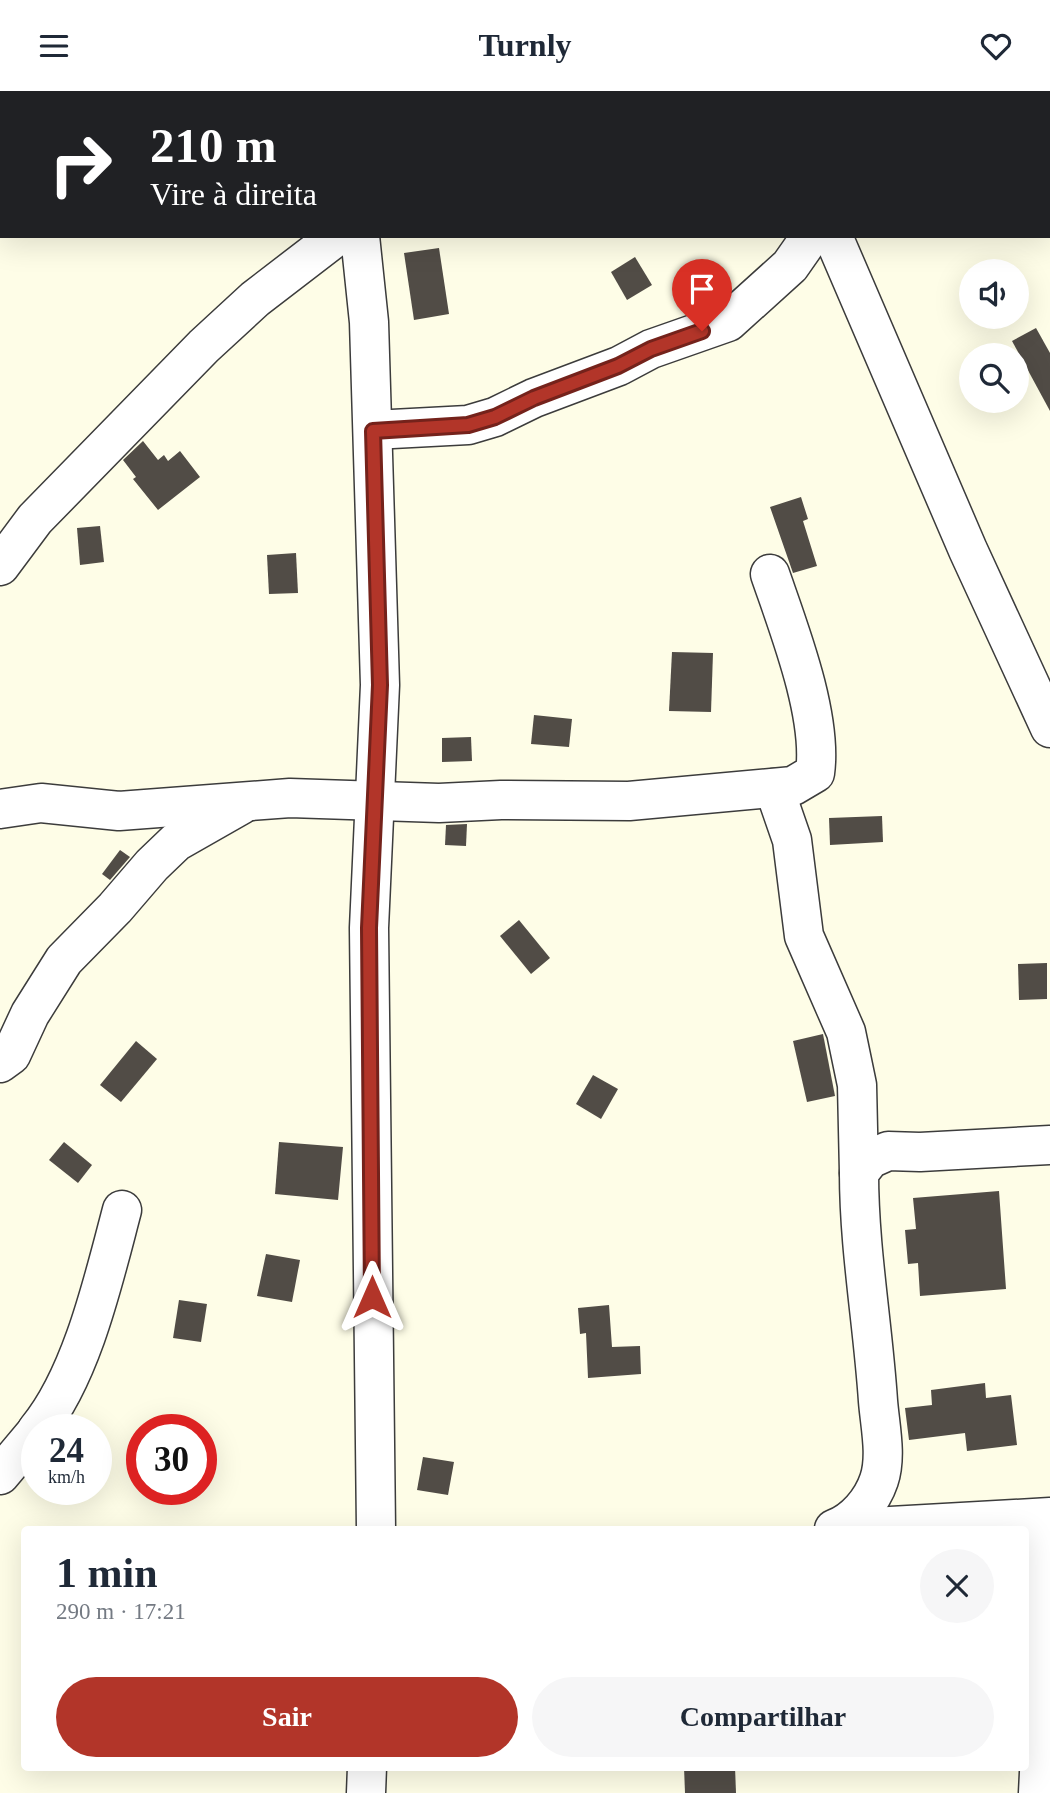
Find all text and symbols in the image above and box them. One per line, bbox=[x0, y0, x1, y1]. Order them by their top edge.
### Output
icon: menu bbox=[35, 27, 73, 65]
text: Turnly bbox=[478, 27, 572, 63]
icon: heart bbox=[977, 27, 1015, 65]
text: 210 m bbox=[150, 118, 277, 173]
icon: right bbox=[35, 119, 126, 210]
text: Vire à direita bbox=[150, 176, 317, 212]
pin bbox=[672, 259, 732, 331]
map controls bbox=[959, 259, 1029, 413]
button: sound bbox=[959, 259, 1029, 329]
icon: arrive bbox=[683, 270, 721, 308]
button: search bbox=[959, 343, 1029, 413]
position arrow bbox=[335, 1260, 409, 1334]
speed limit sign: 30 bbox=[126, 1414, 217, 1505]
text: 24 bbox=[49, 1431, 84, 1470]
text: km/h bbox=[48, 1467, 85, 1487]
button: close bbox=[920, 1549, 994, 1623]
text: 1 min bbox=[56, 1550, 158, 1596]
text: 290 m · 17:21 bbox=[56, 1599, 186, 1624]
button: Sair bbox=[56, 1677, 518, 1757]
button: Compartilhar bbox=[532, 1677, 994, 1757]

